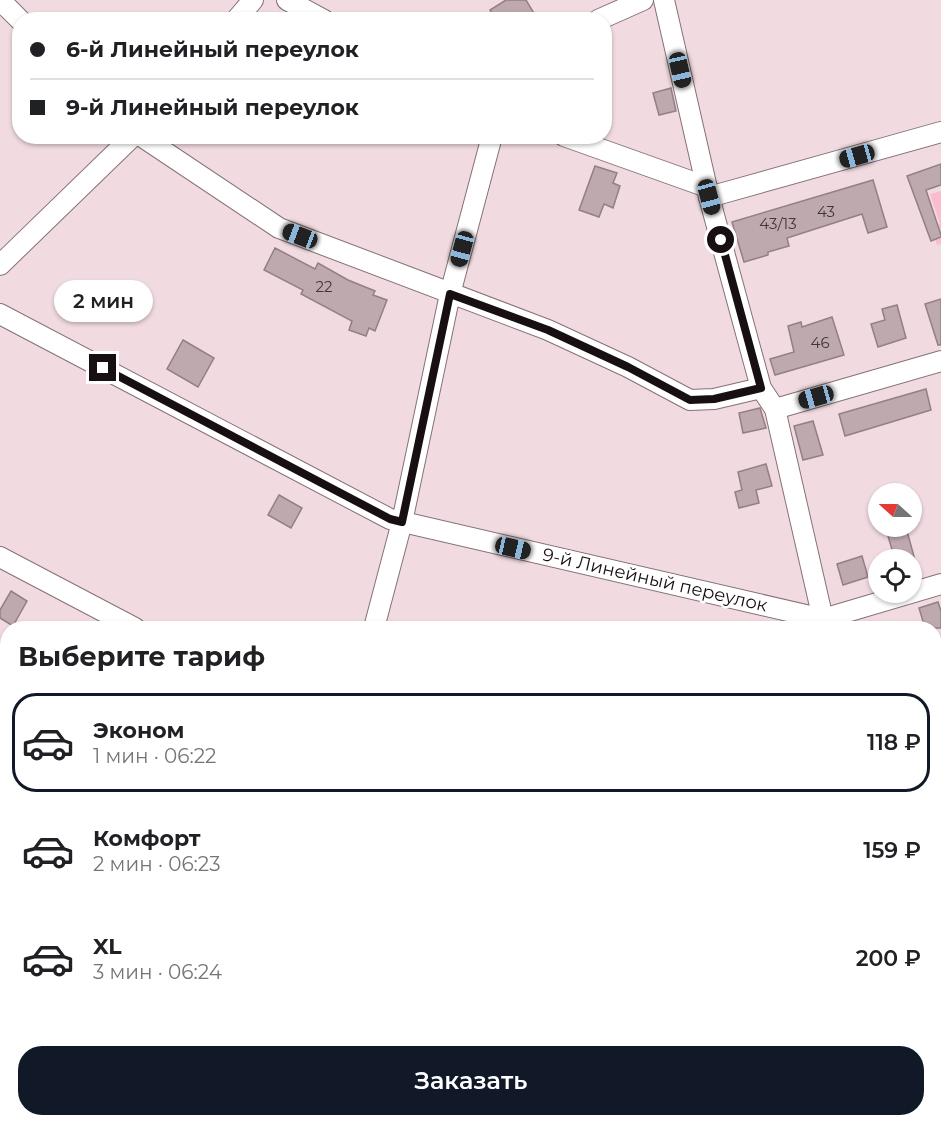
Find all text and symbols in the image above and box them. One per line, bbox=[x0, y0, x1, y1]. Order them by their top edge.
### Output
text: 6-й Линейный переулок bbox=[66, 36, 359, 63]
car bbox=[667, 50, 693, 90]
text: 9-й Линейный переулок bbox=[66, 94, 359, 121]
car bbox=[837, 142, 877, 170]
car bbox=[696, 177, 722, 217]
house number: 43 bbox=[817, 202, 835, 221]
house number: 43/13 bbox=[759, 214, 797, 233]
car bbox=[280, 221, 320, 251]
route start bbox=[707, 226, 734, 253]
car bbox=[449, 229, 475, 269]
house number: 22 bbox=[315, 277, 333, 296]
callout: 2 мин bbox=[54, 281, 152, 323]
text: 2 мин bbox=[73, 289, 134, 313]
house number: 46 bbox=[810, 333, 830, 352]
route end bbox=[89, 354, 116, 381]
car bbox=[796, 383, 836, 411]
north arrow bbox=[868, 483, 922, 537]
map controls bbox=[868, 483, 922, 603]
car bbox=[493, 535, 533, 561]
street label: 9-й Линейный переулок bbox=[540, 543, 770, 617]
button: locate bbox=[868, 549, 922, 603]
text: Выберите тариф bbox=[18, 640, 265, 673]
icon: car bbox=[21, 716, 75, 770]
text: Эконом bbox=[93, 717, 184, 744]
text: 118 ₽ bbox=[867, 729, 921, 756]
text: 1 мин · 06:22 bbox=[93, 744, 216, 768]
icon: car bbox=[21, 824, 75, 878]
text: Комфорт bbox=[93, 825, 201, 852]
text: 159 ₽ bbox=[863, 837, 921, 864]
text: 2 мин · 06:23 bbox=[93, 852, 220, 876]
icon: car bbox=[21, 932, 75, 986]
text: XL bbox=[93, 933, 122, 960]
text: 200 ₽ bbox=[856, 945, 921, 972]
text: 3 мин · 06:24 bbox=[93, 960, 222, 984]
button: Заказать bbox=[18, 1046, 924, 1115]

